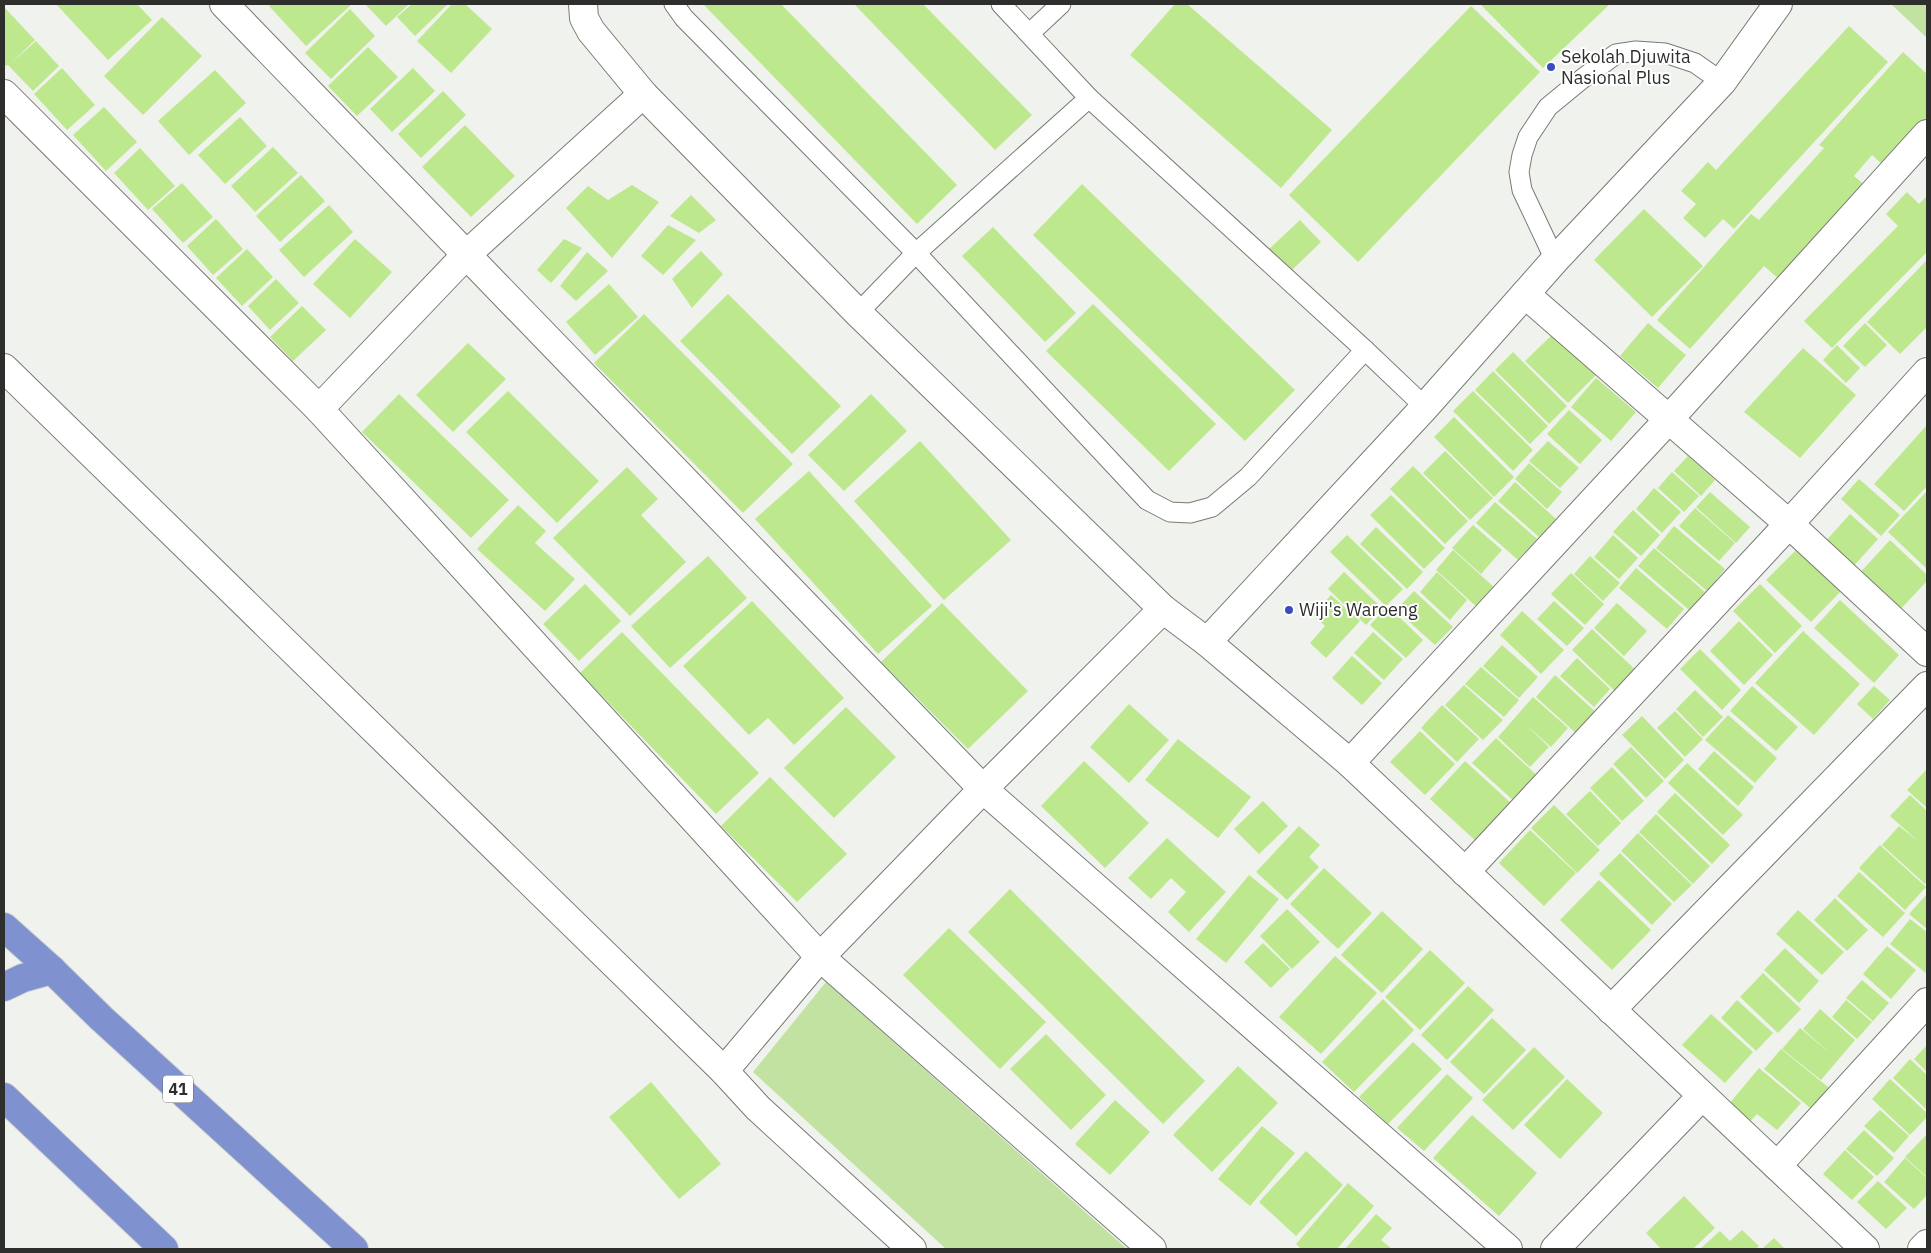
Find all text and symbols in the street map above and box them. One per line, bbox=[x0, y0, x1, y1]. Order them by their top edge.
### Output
place label: Sekolah Djuwita Nasional Plus bbox=[1561, 45, 1691, 89]
marker: Sekolah Djuwita Nasional Plus bbox=[1545, 61, 1557, 73]
place label: Wiji's Waroeng bbox=[1299, 598, 1418, 621]
marker: Wiji's Waroeng bbox=[1283, 604, 1295, 616]
road number: 41 bbox=[163, 1076, 193, 1102]

